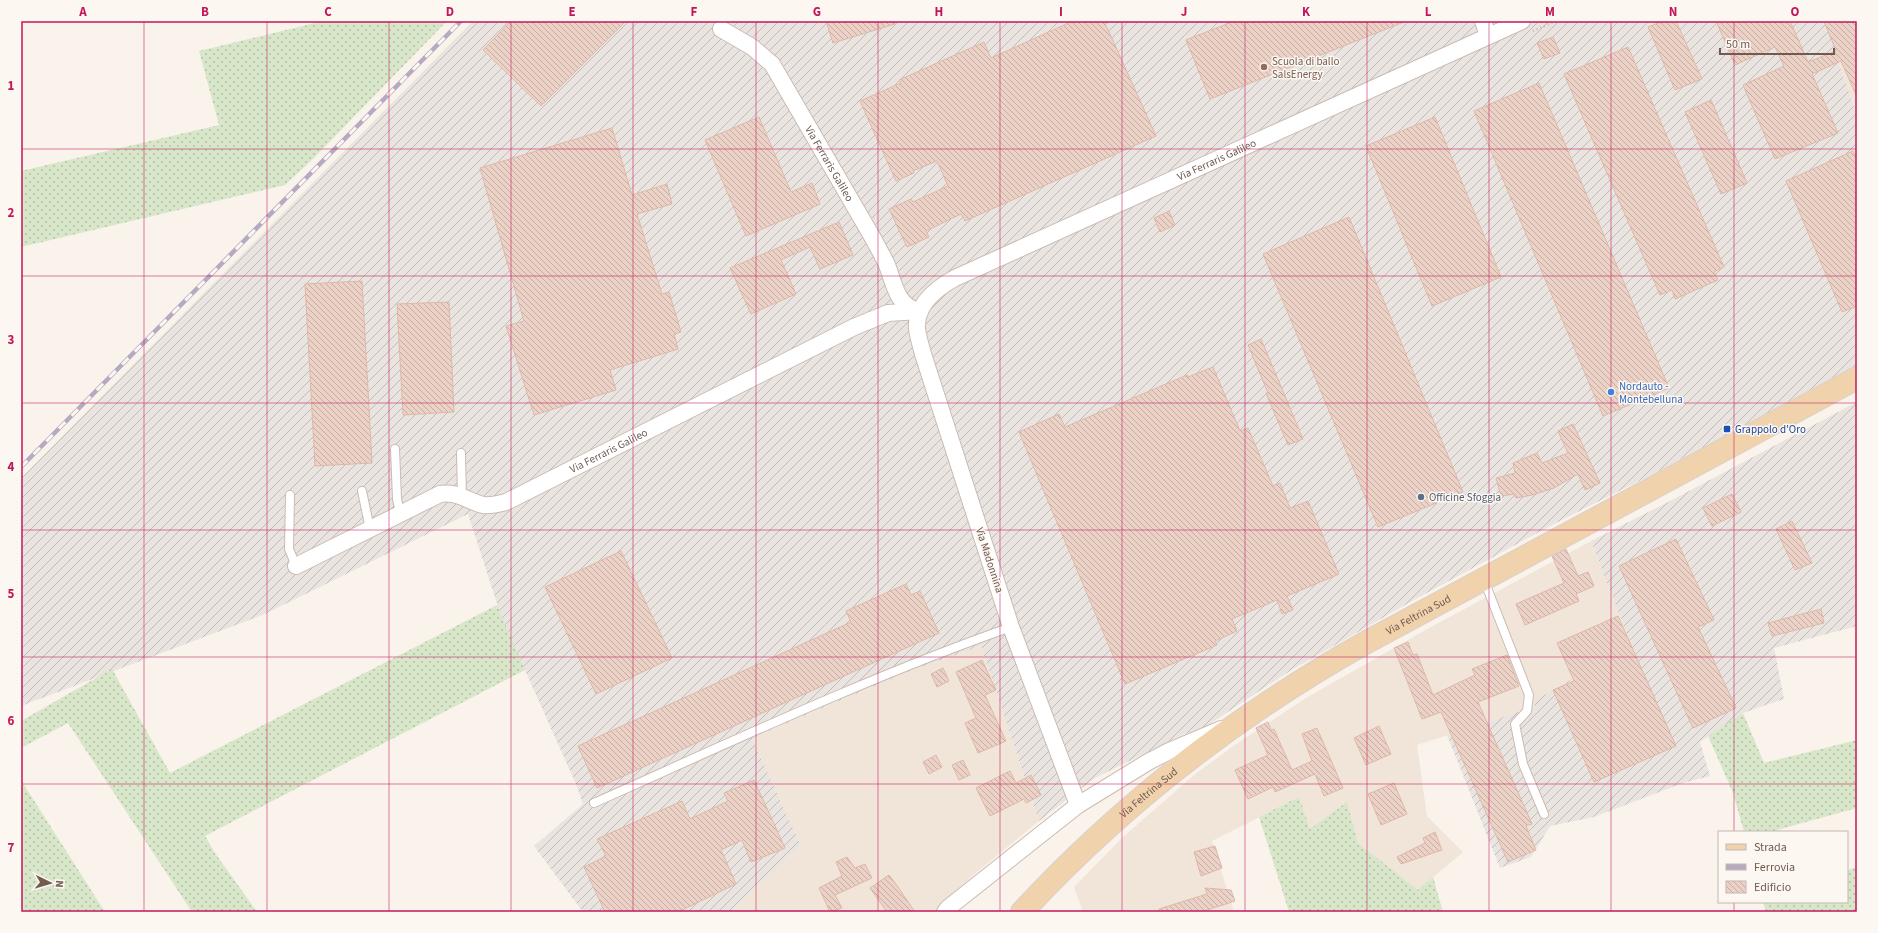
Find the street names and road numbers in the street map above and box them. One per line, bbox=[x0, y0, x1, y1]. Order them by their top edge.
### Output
street label: Via Ferraris Galileo bbox=[801, 123, 857, 204]
street label: Via Ferraris Galileo bbox=[1175, 135, 1259, 184]
street label: Via Ferraris Galileo bbox=[567, 425, 650, 477]
street label: Via Madonnina bbox=[972, 525, 1007, 595]
street label: Via Feltrina Sud bbox=[1383, 591, 1453, 638]
street label: Via Feltrina Sud bbox=[1116, 764, 1181, 822]

